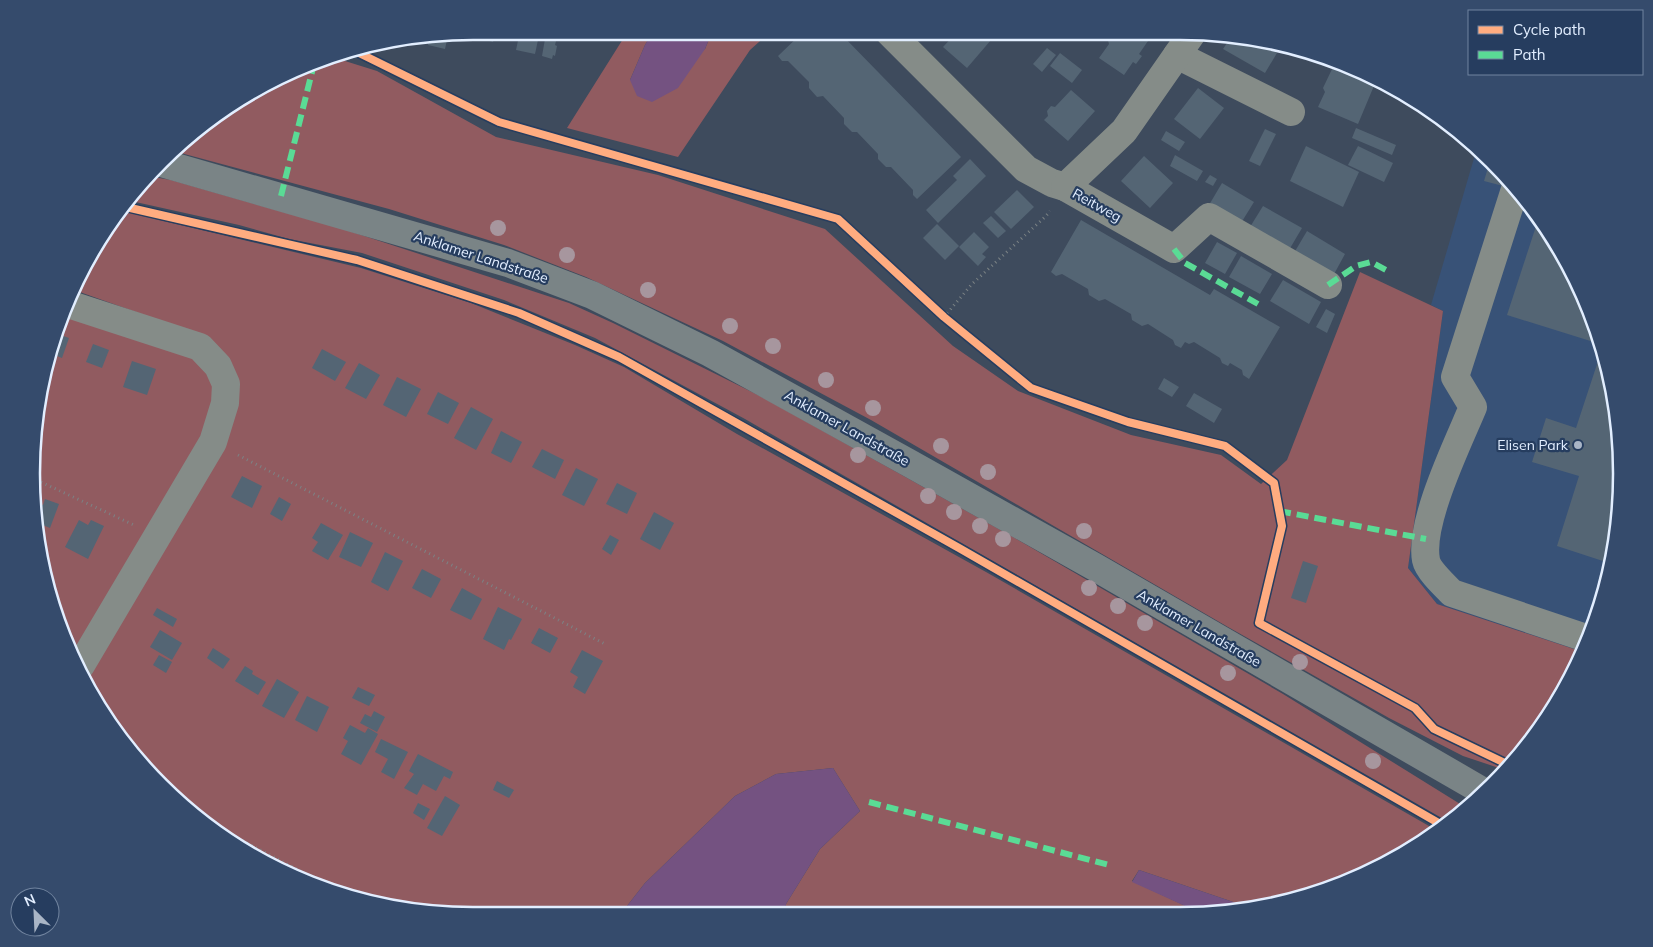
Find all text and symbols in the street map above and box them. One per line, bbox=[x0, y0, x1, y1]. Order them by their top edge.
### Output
legend bbox=[1468, 10, 1643, 75]
text: Cycle path bbox=[1513, 20, 1586, 39]
text: Path bbox=[1513, 45, 1545, 64]
street label: Reitweg bbox=[1069, 184, 1125, 226]
street label: Anklamer Landstraße bbox=[411, 227, 551, 287]
street label: Anklamer Landstraße bbox=[781, 386, 913, 470]
place label: Elisen Park bbox=[1497, 436, 1569, 454]
marker: Elisen Park bbox=[1572, 439, 1584, 451]
street label: Anklamer Landstraße bbox=[1134, 585, 1264, 671]
north arrow bbox=[10, 887, 60, 937]
text: N bbox=[21, 890, 38, 910]

